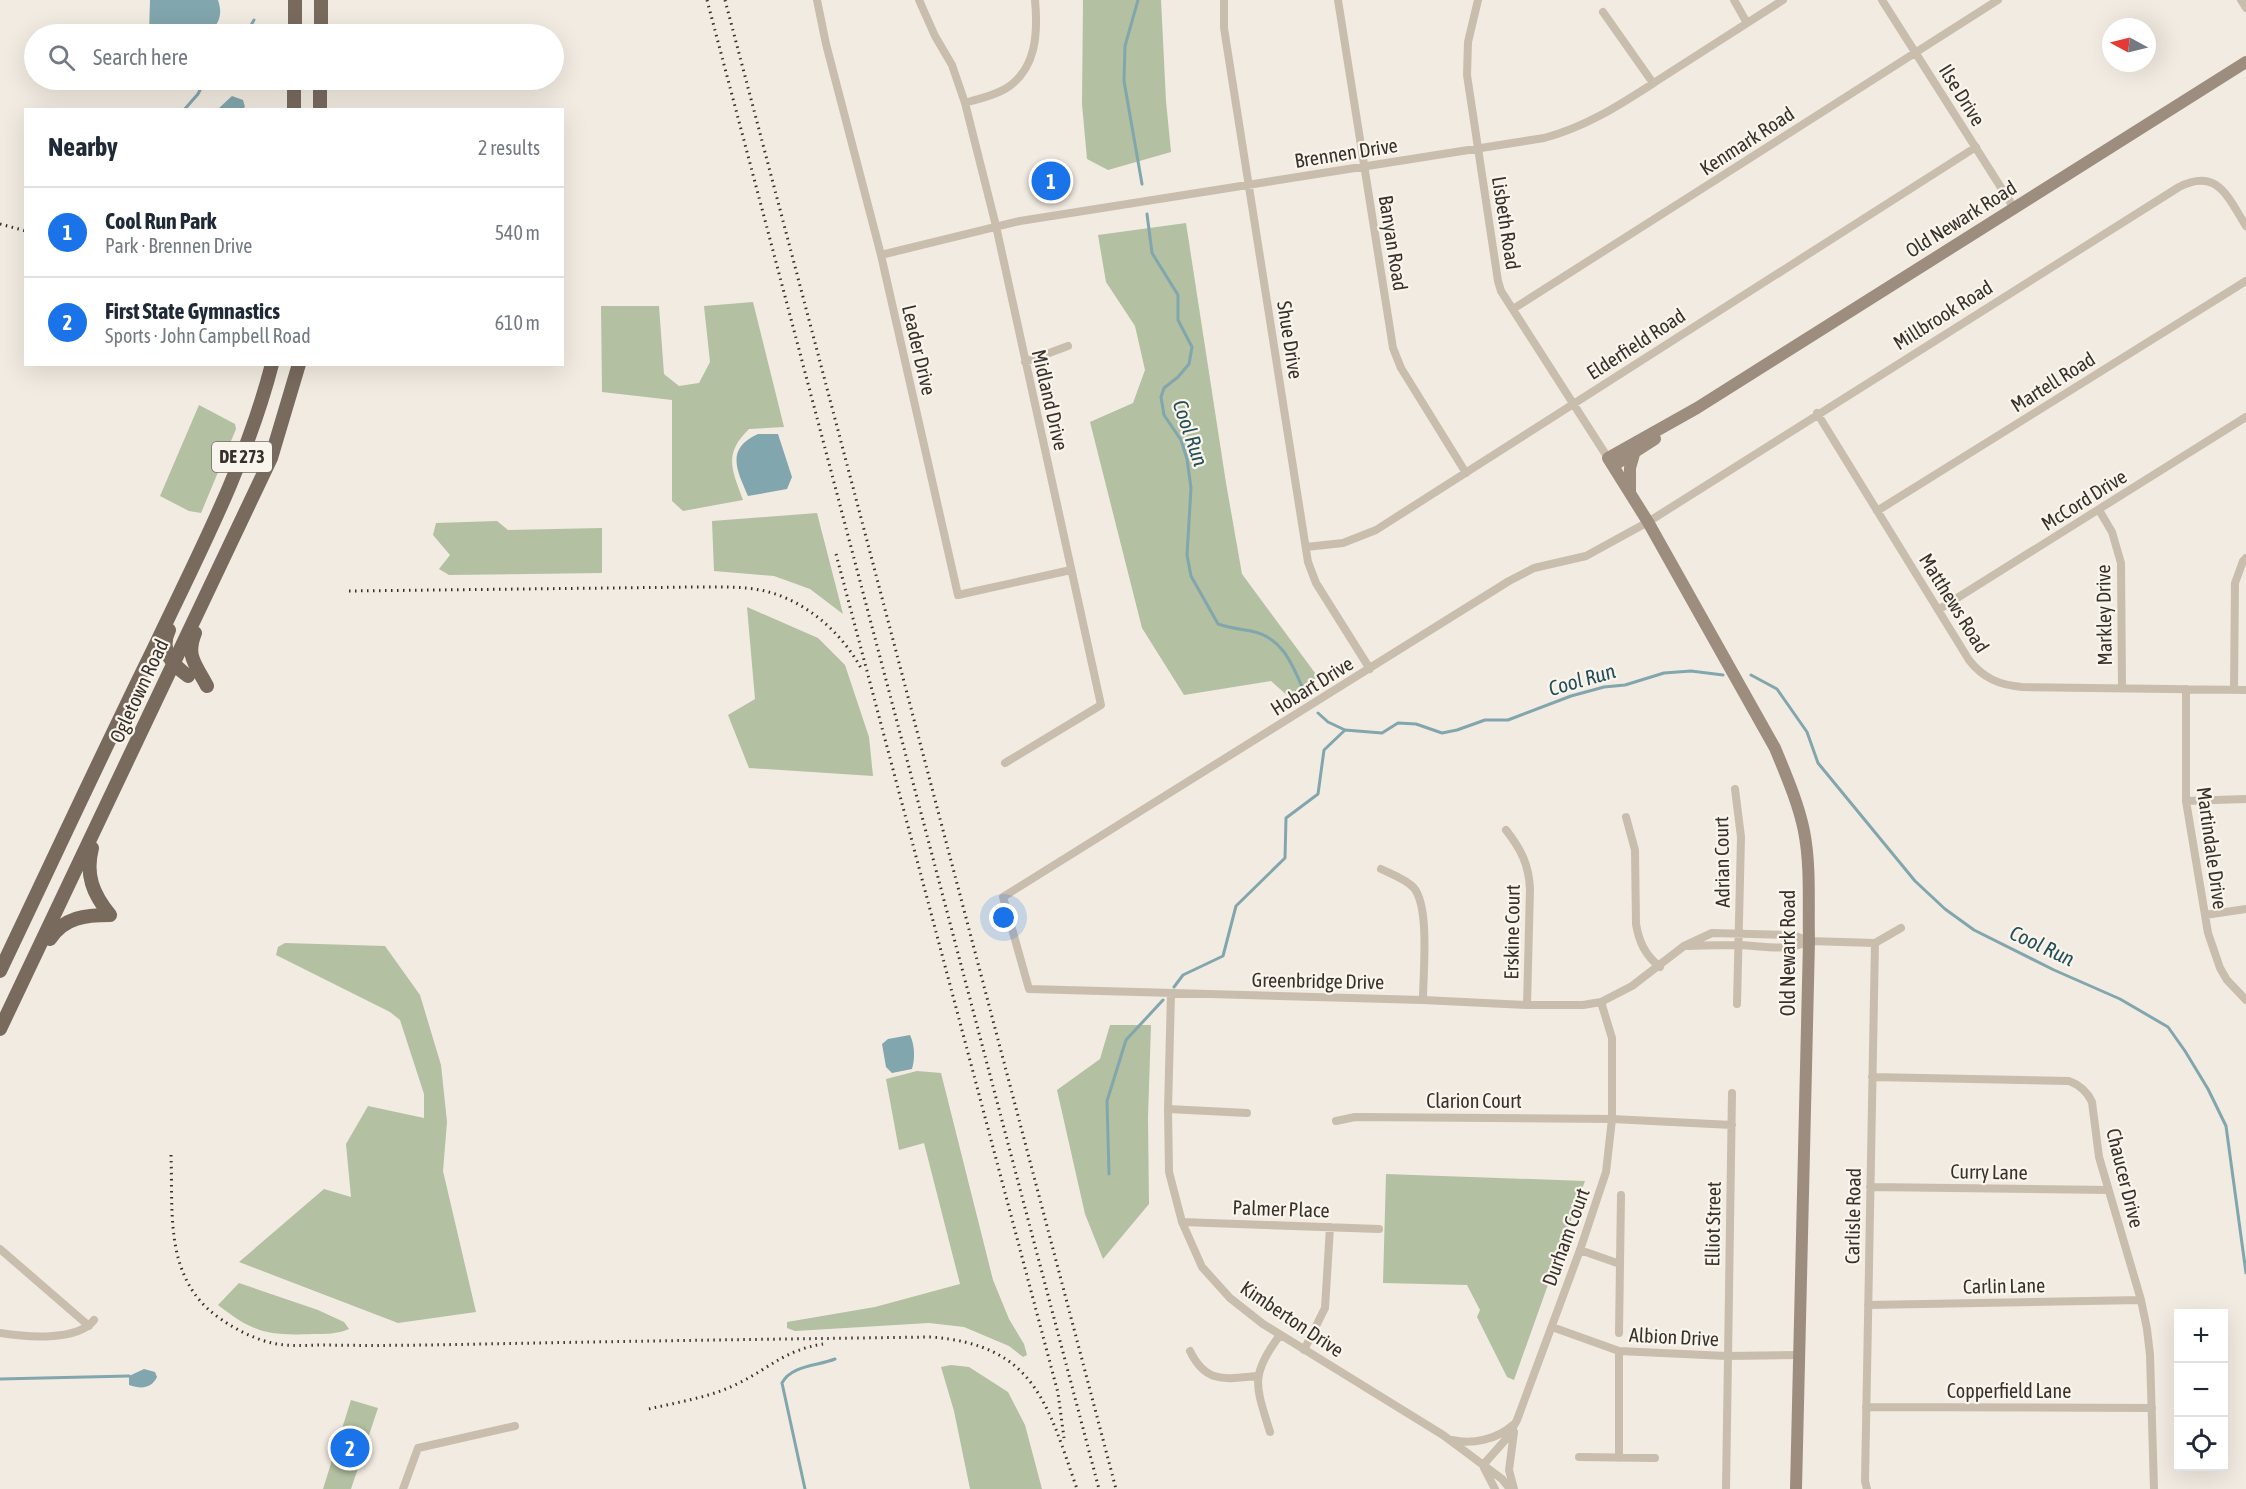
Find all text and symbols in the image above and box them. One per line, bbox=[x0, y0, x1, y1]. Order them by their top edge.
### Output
north arrow bbox=[2102, 18, 2156, 72]
search box bbox=[24, 24, 564, 90]
icon: search bbox=[45, 41, 78, 74]
text: Search here bbox=[93, 44, 188, 70]
street label: Ilse Drive bbox=[1935, 60, 1990, 130]
street label: Kenmark Road bbox=[1695, 102, 1798, 179]
text: Nearby bbox=[48, 132, 118, 162]
street label: Brennen Drive bbox=[1293, 133, 1399, 172]
text: 2 results bbox=[478, 136, 540, 159]
pin: 1 bbox=[1032, 158, 1070, 204]
street label: Lisbeth Road bbox=[1488, 175, 1525, 271]
street label: Old Newark Road bbox=[1901, 175, 2020, 262]
street label: Banyan Road bbox=[1375, 193, 1412, 292]
text: Cool Run Park bbox=[105, 208, 216, 234]
text: 1 bbox=[63, 221, 72, 244]
text: 540 m bbox=[495, 221, 540, 244]
text: Park · Brennen Drive bbox=[105, 234, 252, 257]
street label: Millbrook Road bbox=[1889, 275, 1997, 354]
text: First State Gymnastics bbox=[105, 298, 280, 324]
street label: Shue Drive bbox=[1273, 299, 1308, 380]
street label: Leader Drive bbox=[898, 302, 941, 397]
street label: Elderfield Road bbox=[1582, 303, 1689, 384]
text: 2 bbox=[63, 311, 72, 334]
text: 610 m bbox=[495, 311, 540, 334]
text: Sports · John Campbell Road bbox=[105, 324, 311, 347]
street label: Midland Drive bbox=[1028, 347, 1073, 453]
street label: Martell Road bbox=[2007, 347, 2099, 416]
water label: Cool Run bbox=[1168, 396, 1213, 469]
road number: DE 273 bbox=[212, 442, 272, 472]
street label: McCord Drive bbox=[2037, 464, 2131, 535]
street label: Matthews Road bbox=[1915, 549, 1994, 657]
street label: Markley Drive bbox=[2091, 564, 2116, 666]
street label: Ogletown Road bbox=[105, 635, 173, 746]
street label: Hobart Drive bbox=[1266, 651, 1357, 720]
water label: Cool Run bbox=[1546, 658, 1618, 700]
street label: Martindale Drive bbox=[2193, 785, 2232, 910]
street label: Adrian Court bbox=[1709, 816, 1734, 908]
street label: Erskine Court bbox=[1499, 884, 1524, 980]
street label: Old Newark Road bbox=[1776, 890, 1799, 1016]
your location bbox=[989, 903, 1018, 932]
water label: Cool Run bbox=[2006, 920, 2079, 970]
street label: Greenbridge Drive bbox=[1252, 968, 1384, 993]
street label: Clarion Court bbox=[1426, 1089, 1522, 1112]
street label: Chaucer Drive bbox=[2102, 1126, 2149, 1230]
street label: Curry Lane bbox=[1950, 1159, 2028, 1184]
street label: Carlisle Road bbox=[1840, 1168, 1865, 1264]
street label: Elliot Street bbox=[1700, 1181, 1725, 1267]
street label: Durham Court bbox=[1537, 1185, 1594, 1289]
street label: Palmer Place bbox=[1232, 1195, 1330, 1222]
street label: Carlin Lane bbox=[1963, 1273, 2045, 1298]
street label: Kimberton Drive bbox=[1236, 1276, 1348, 1361]
map controls bbox=[2174, 1309, 2228, 1471]
button: + bbox=[2174, 1309, 2228, 1363]
street label: Albion Drive bbox=[1629, 1323, 1719, 1350]
button: − bbox=[2174, 1363, 2228, 1417]
street label: Copperfield Lane bbox=[1947, 1379, 2071, 1402]
button: locate bbox=[2174, 1417, 2228, 1471]
pin: 2 bbox=[330, 1426, 370, 1470]

